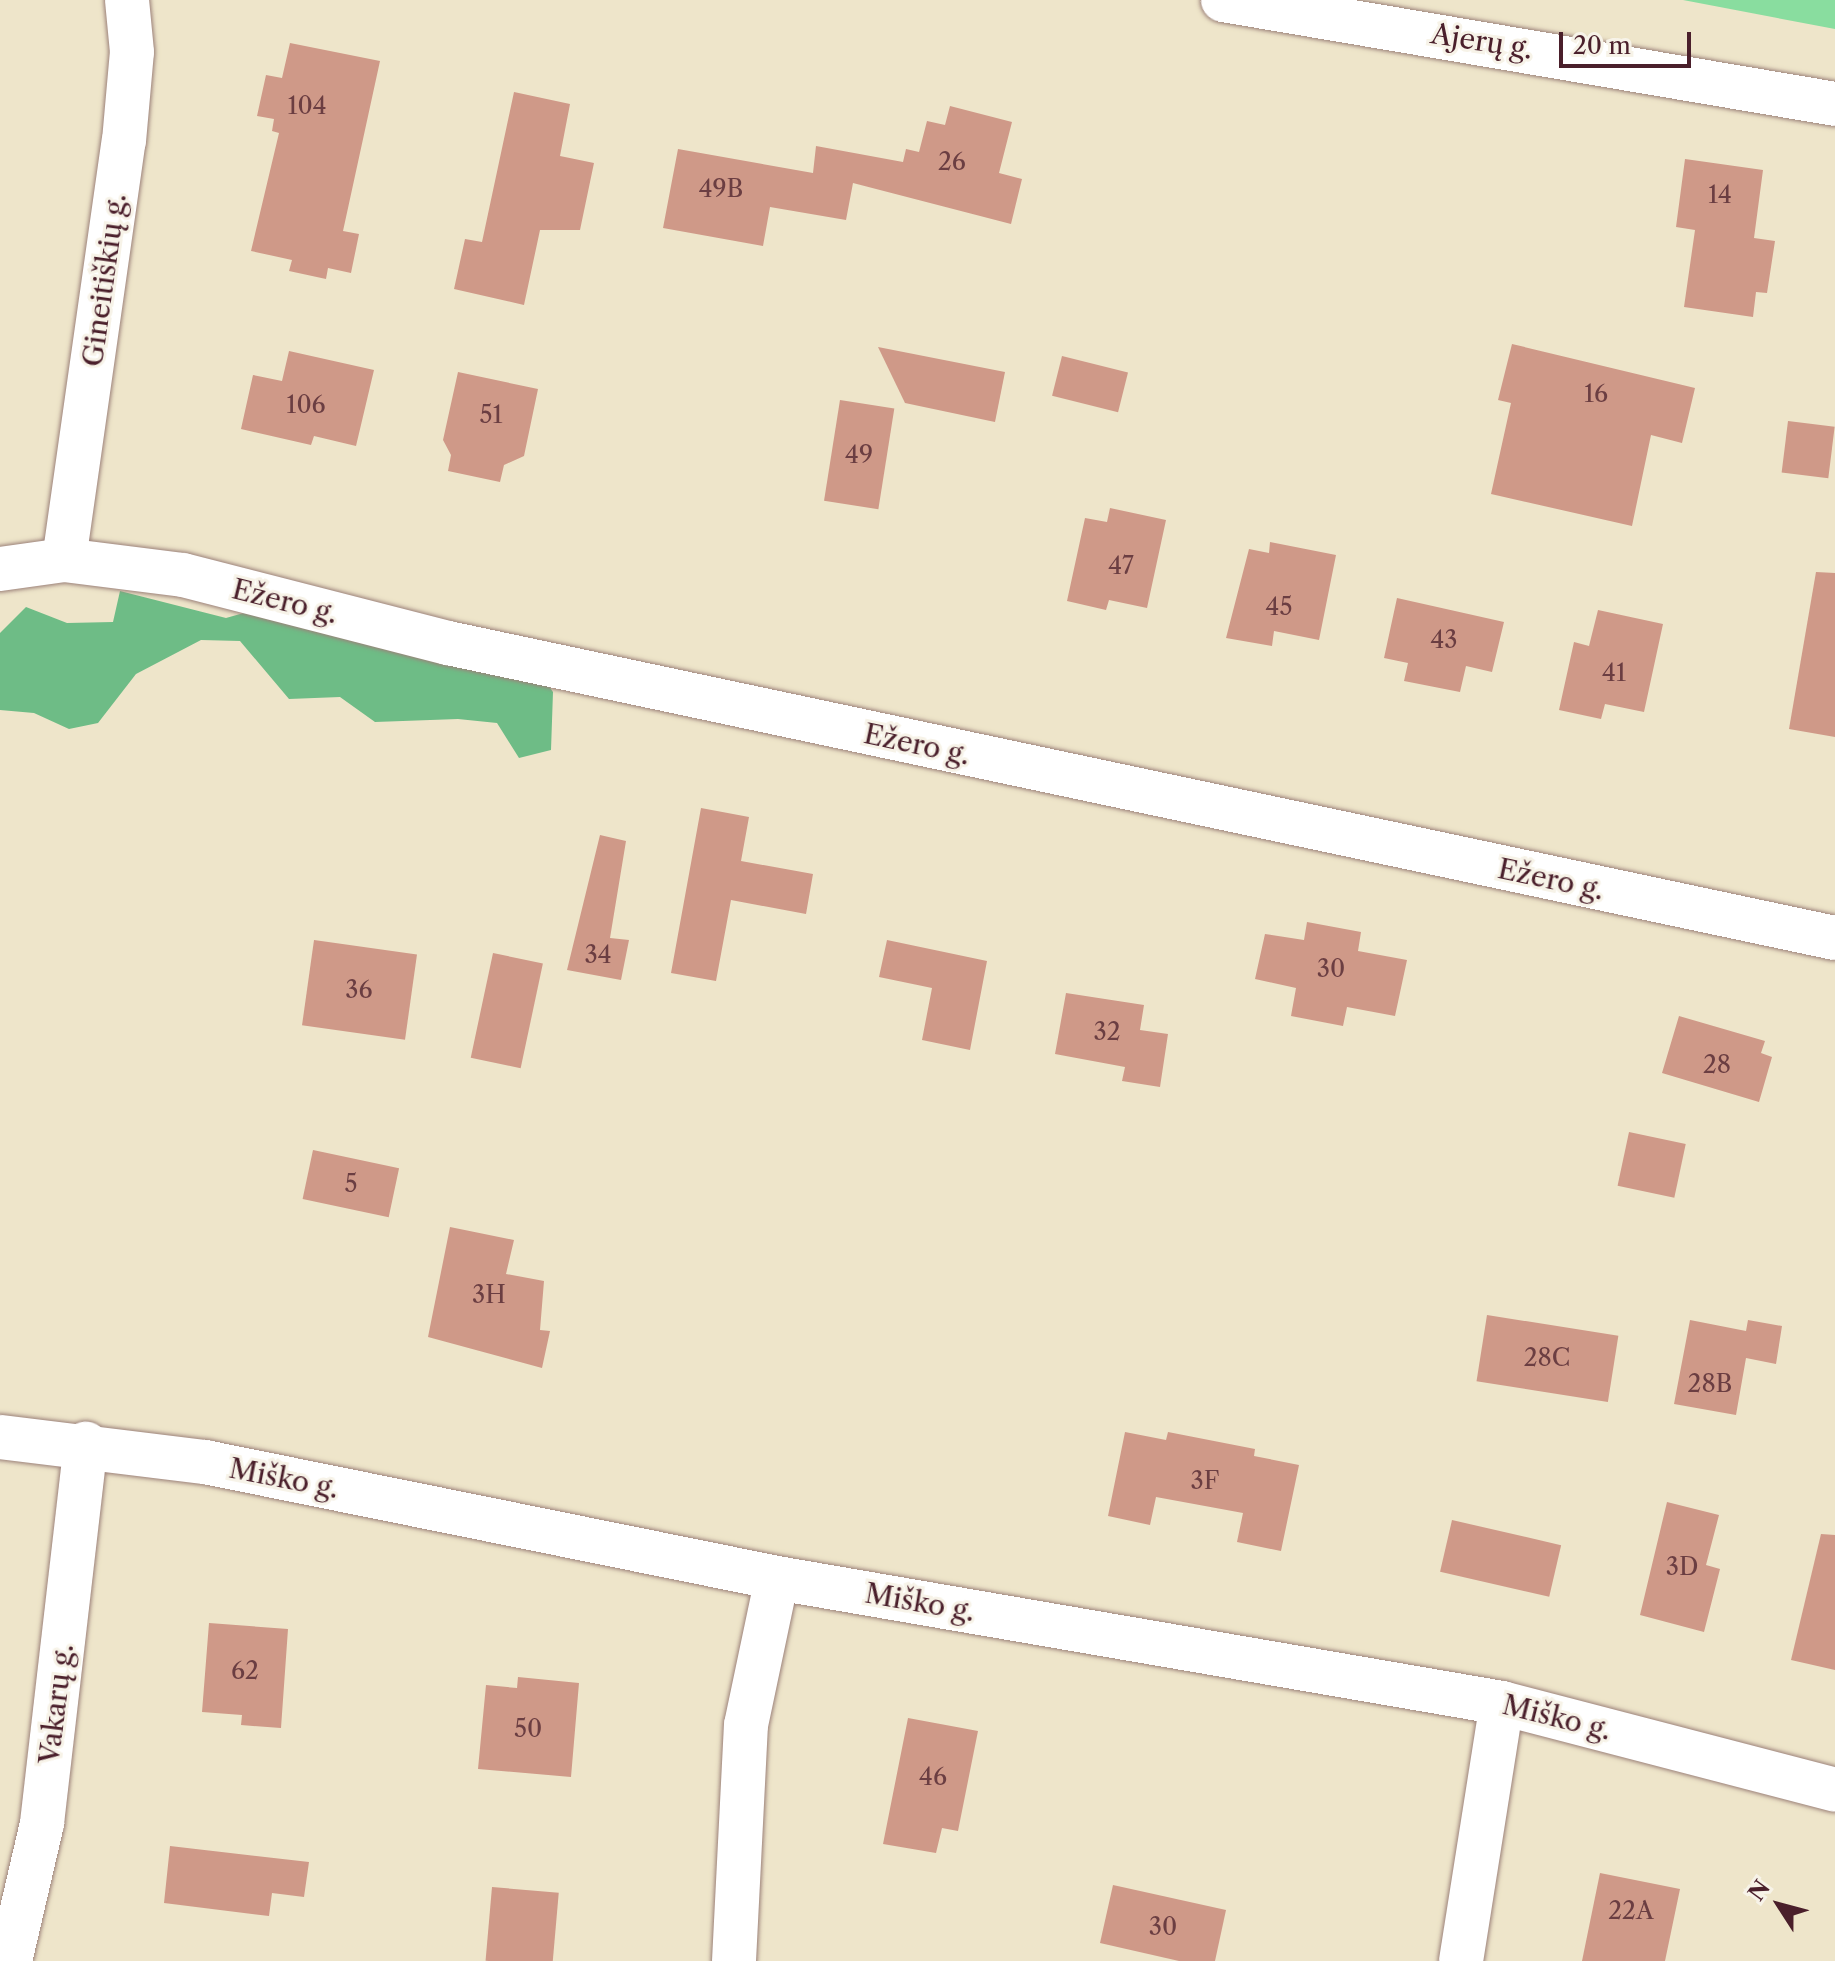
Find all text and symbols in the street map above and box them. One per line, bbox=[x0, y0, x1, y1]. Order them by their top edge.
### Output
street label: Ajerų g. bbox=[1429, 16, 1535, 66]
scale bar bbox=[1563, 16, 1695, 66]
text: 20 m bbox=[1573, 31, 1631, 60]
house number: 104 bbox=[287, 92, 327, 120]
house number: 26 bbox=[938, 148, 966, 176]
house number: 49B bbox=[699, 175, 743, 203]
house number: 14 bbox=[1708, 181, 1732, 209]
street label: Gineitiškių g. bbox=[75, 191, 133, 369]
house number: 16 bbox=[1584, 380, 1608, 408]
house number: 106 bbox=[286, 391, 326, 419]
house number: 51 bbox=[479, 401, 503, 429]
house number: 49 bbox=[845, 441, 873, 469]
house number: 47 bbox=[1108, 552, 1134, 580]
street label: Ežero g. bbox=[229, 572, 341, 630]
house number: 45 bbox=[1266, 593, 1292, 621]
house number: 43 bbox=[1430, 626, 1458, 654]
house number: 41 bbox=[1602, 659, 1626, 687]
street label: Ežero g. bbox=[861, 716, 973, 772]
street label: Ežero g. bbox=[1495, 851, 1607, 907]
house number: 34 bbox=[584, 941, 612, 969]
house number: 30 bbox=[1317, 955, 1345, 983]
house number: 36 bbox=[345, 976, 373, 1004]
house number: 32 bbox=[1093, 1018, 1121, 1046]
house number: 28 bbox=[1703, 1051, 1731, 1079]
house number: 5 bbox=[344, 1170, 358, 1198]
house number: 3H bbox=[472, 1281, 506, 1309]
house number: 28C bbox=[1524, 1344, 1570, 1372]
house number: 28B bbox=[1688, 1370, 1732, 1398]
street label: Miško g. bbox=[226, 1451, 342, 1505]
house number: 3F bbox=[1191, 1467, 1219, 1495]
house number: 3D bbox=[1666, 1553, 1698, 1581]
street label: Miško g. bbox=[863, 1576, 977, 1628]
street label: Vakarų g. bbox=[32, 1642, 80, 1766]
house number: 62 bbox=[231, 1657, 259, 1685]
street label: Miško g. bbox=[1499, 1687, 1615, 1747]
house number: 50 bbox=[514, 1715, 542, 1743]
house number: 46 bbox=[919, 1763, 947, 1791]
north arrow bbox=[1739, 1865, 1819, 1945]
text: N bbox=[1743, 1875, 1776, 1906]
house number: 22A bbox=[1608, 1897, 1654, 1925]
house number: 30 bbox=[1149, 1913, 1177, 1941]

